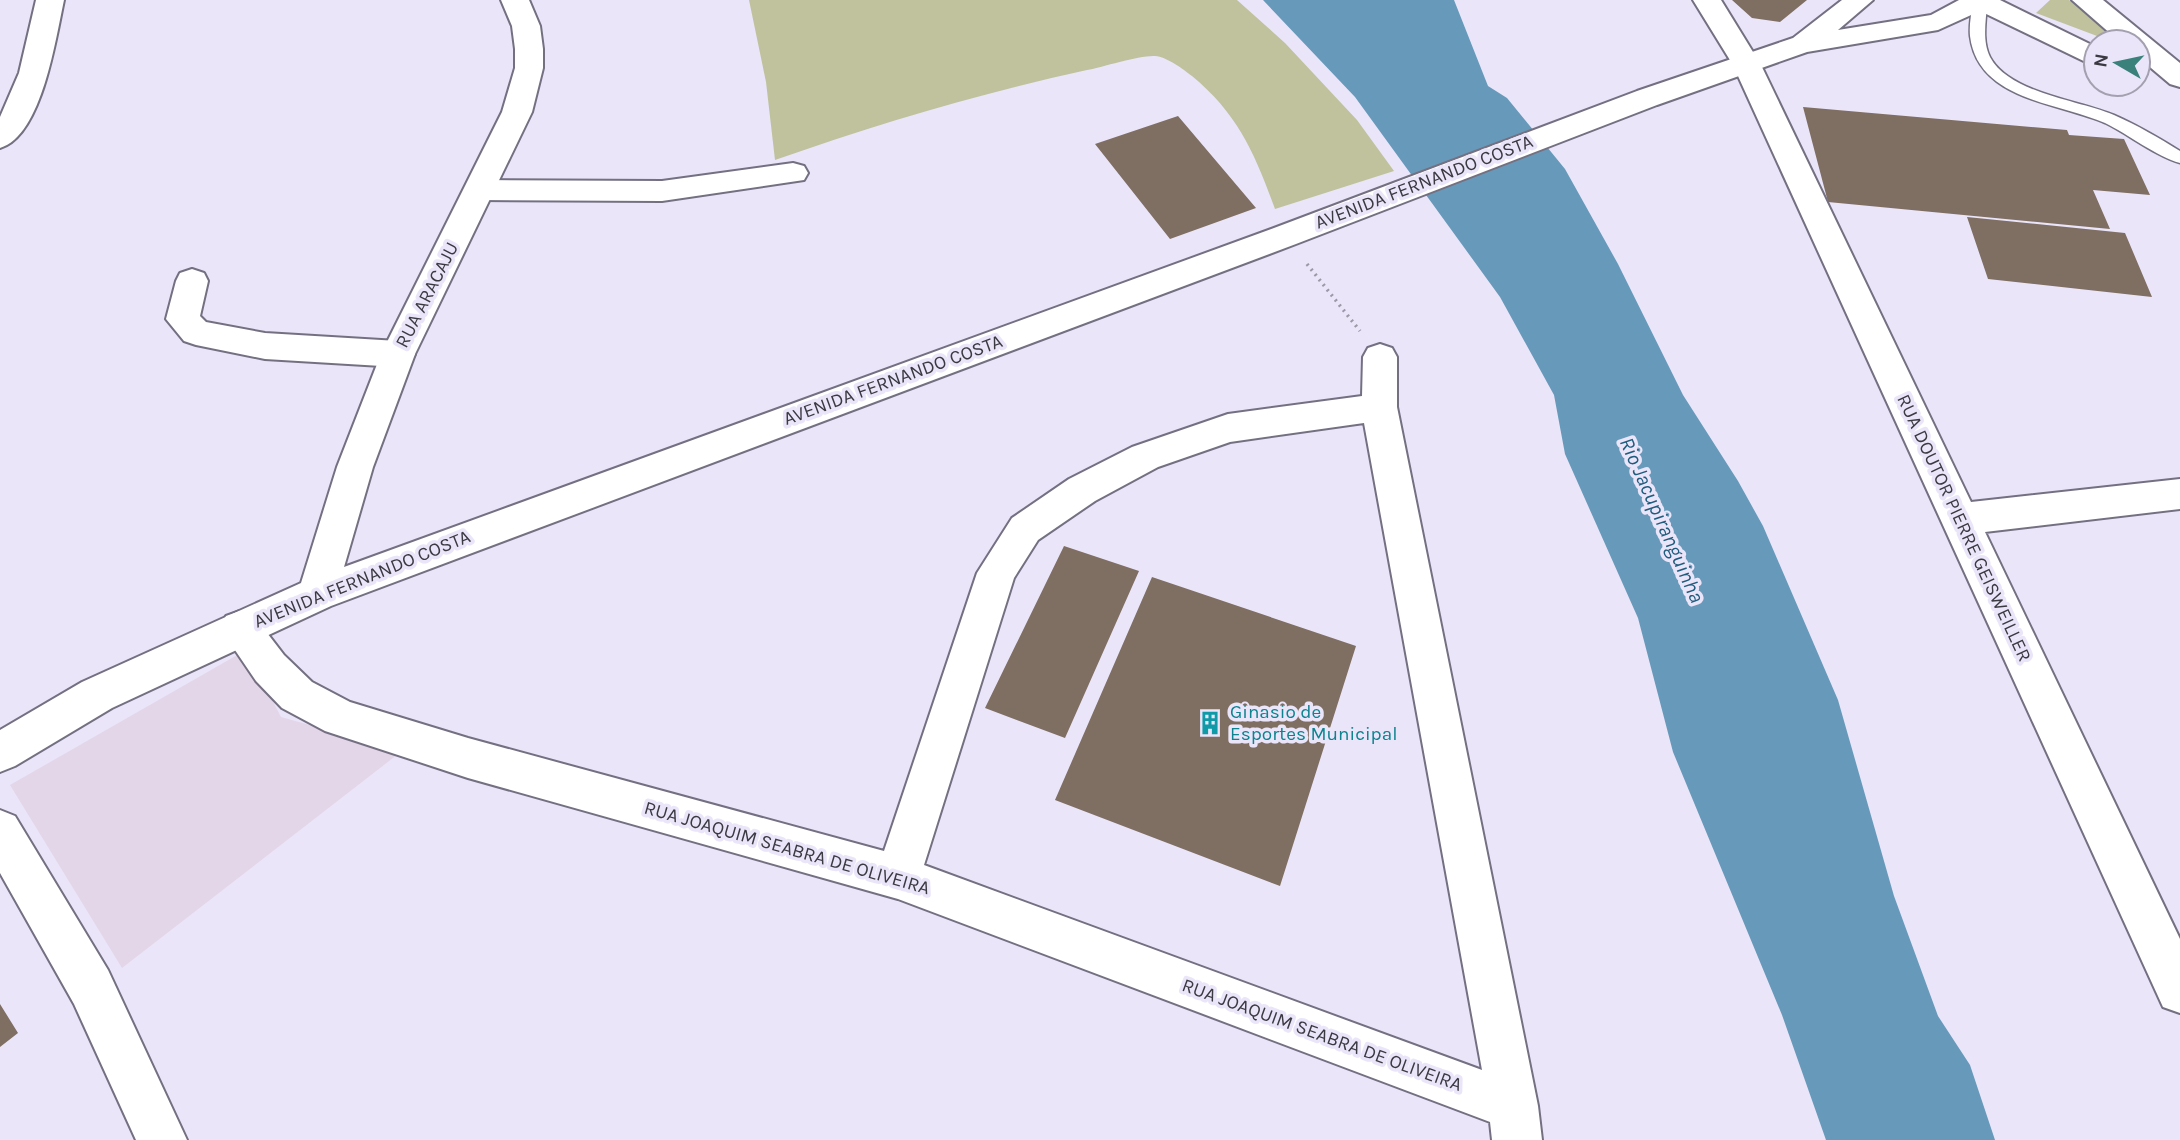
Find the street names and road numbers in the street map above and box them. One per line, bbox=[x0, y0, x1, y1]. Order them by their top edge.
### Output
street label: AVENIDA FERNANDO COSTA bbox=[1312, 130, 1536, 234]
street label: RUA ARACAJU bbox=[391, 239, 463, 351]
street label: AVENIDA FERNANDO COSTA bbox=[780, 330, 1006, 430]
street label: RUA DOUTOR PIERRE GEISWEILLER bbox=[1892, 391, 2036, 665]
street label: AVENIDA FERNANDO COSTA bbox=[251, 525, 474, 633]
street label: RUA JOAQUIM SEABRA DE OLIVEIRA bbox=[641, 797, 933, 899]
street label: RUA JOAQUIM SEABRA DE OLIVEIRA bbox=[1179, 974, 1465, 1096]

